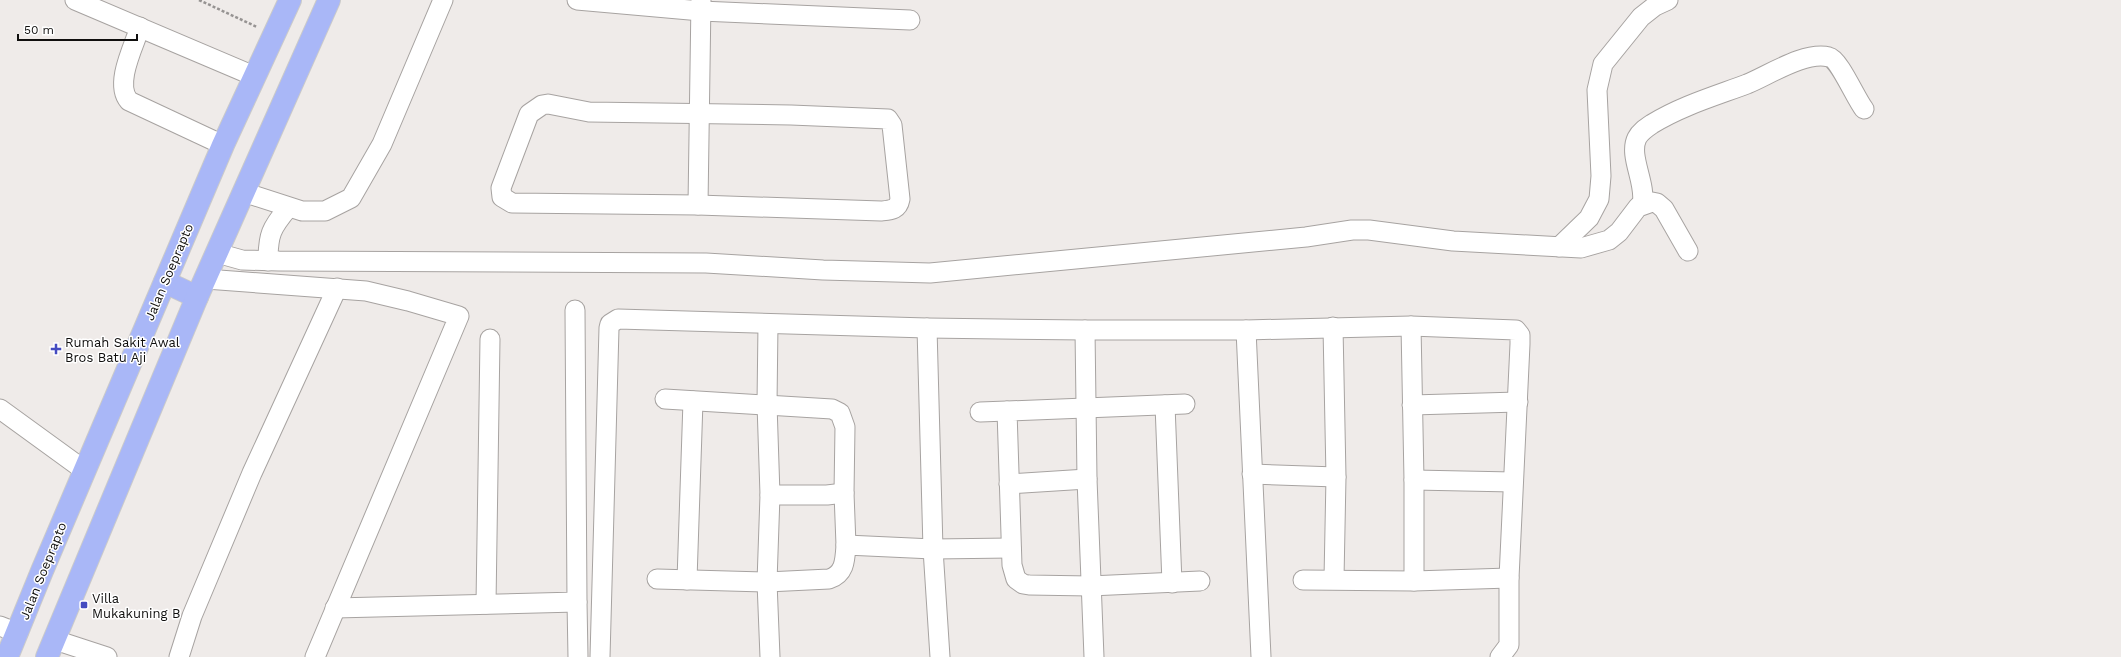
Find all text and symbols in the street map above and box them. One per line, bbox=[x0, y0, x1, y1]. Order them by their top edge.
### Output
scale bar bbox=[18, 16, 137, 42]
text: 50 m bbox=[24, 23, 54, 37]
street label: Jalan Soeprapto bbox=[142, 221, 196, 323]
place label: Rumah Sakit Awal Bros Batu Aji bbox=[65, 335, 180, 365]
marker: Rumah Sakit Awal Bros Batu Aji bbox=[50, 343, 62, 355]
street label: Jalan Soeprapto bbox=[17, 520, 69, 622]
place label: Villa Mukakuning B bbox=[92, 591, 180, 621]
marker: Villa Mukakuning B bbox=[79, 600, 89, 610]

